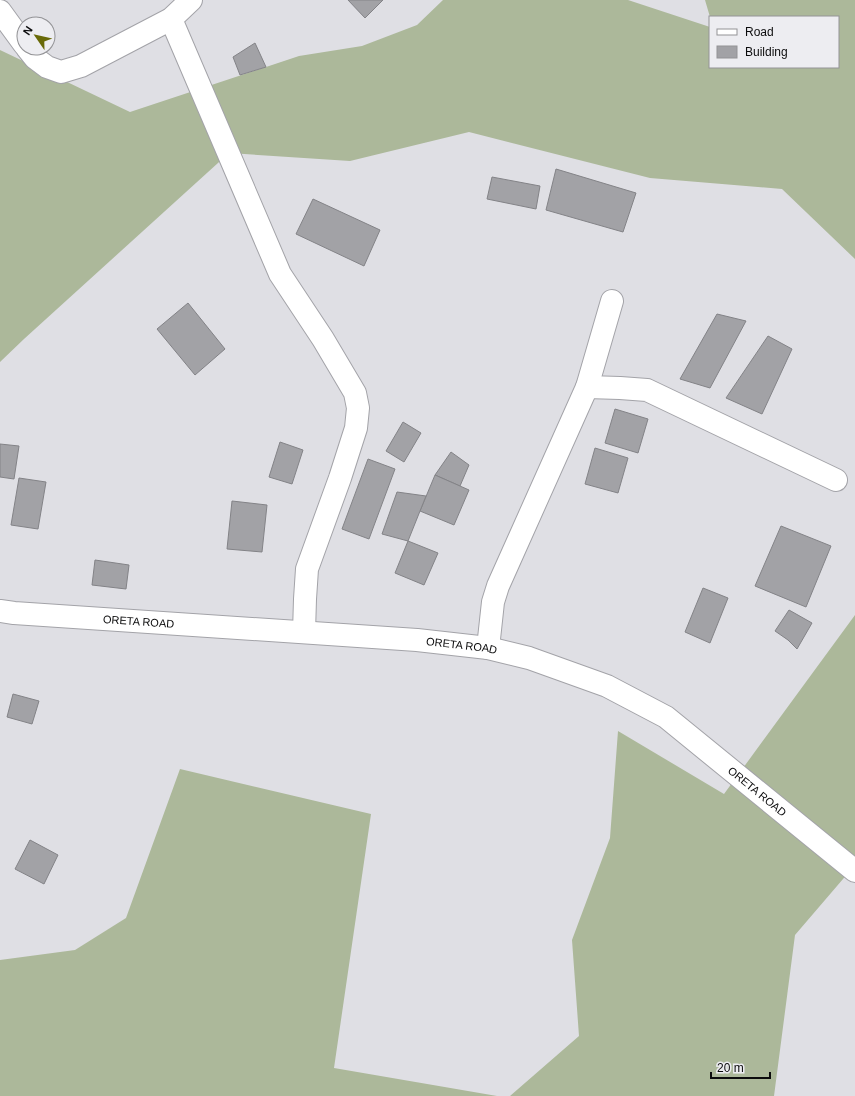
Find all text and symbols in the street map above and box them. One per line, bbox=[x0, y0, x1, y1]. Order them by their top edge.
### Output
north arrow bbox=[16, 16, 56, 56]
legend bbox=[709, 16, 839, 68]
text: N bbox=[21, 24, 35, 37]
text: Road bbox=[745, 25, 774, 39]
text: Building bbox=[745, 45, 788, 59]
street label: ORETA ROAD bbox=[103, 613, 175, 630]
street label: ORETA ROAD bbox=[426, 635, 498, 656]
street label: ORETA ROAD bbox=[726, 764, 789, 819]
scale bar bbox=[711, 1054, 770, 1080]
text: 20 m bbox=[717, 1061, 744, 1075]

